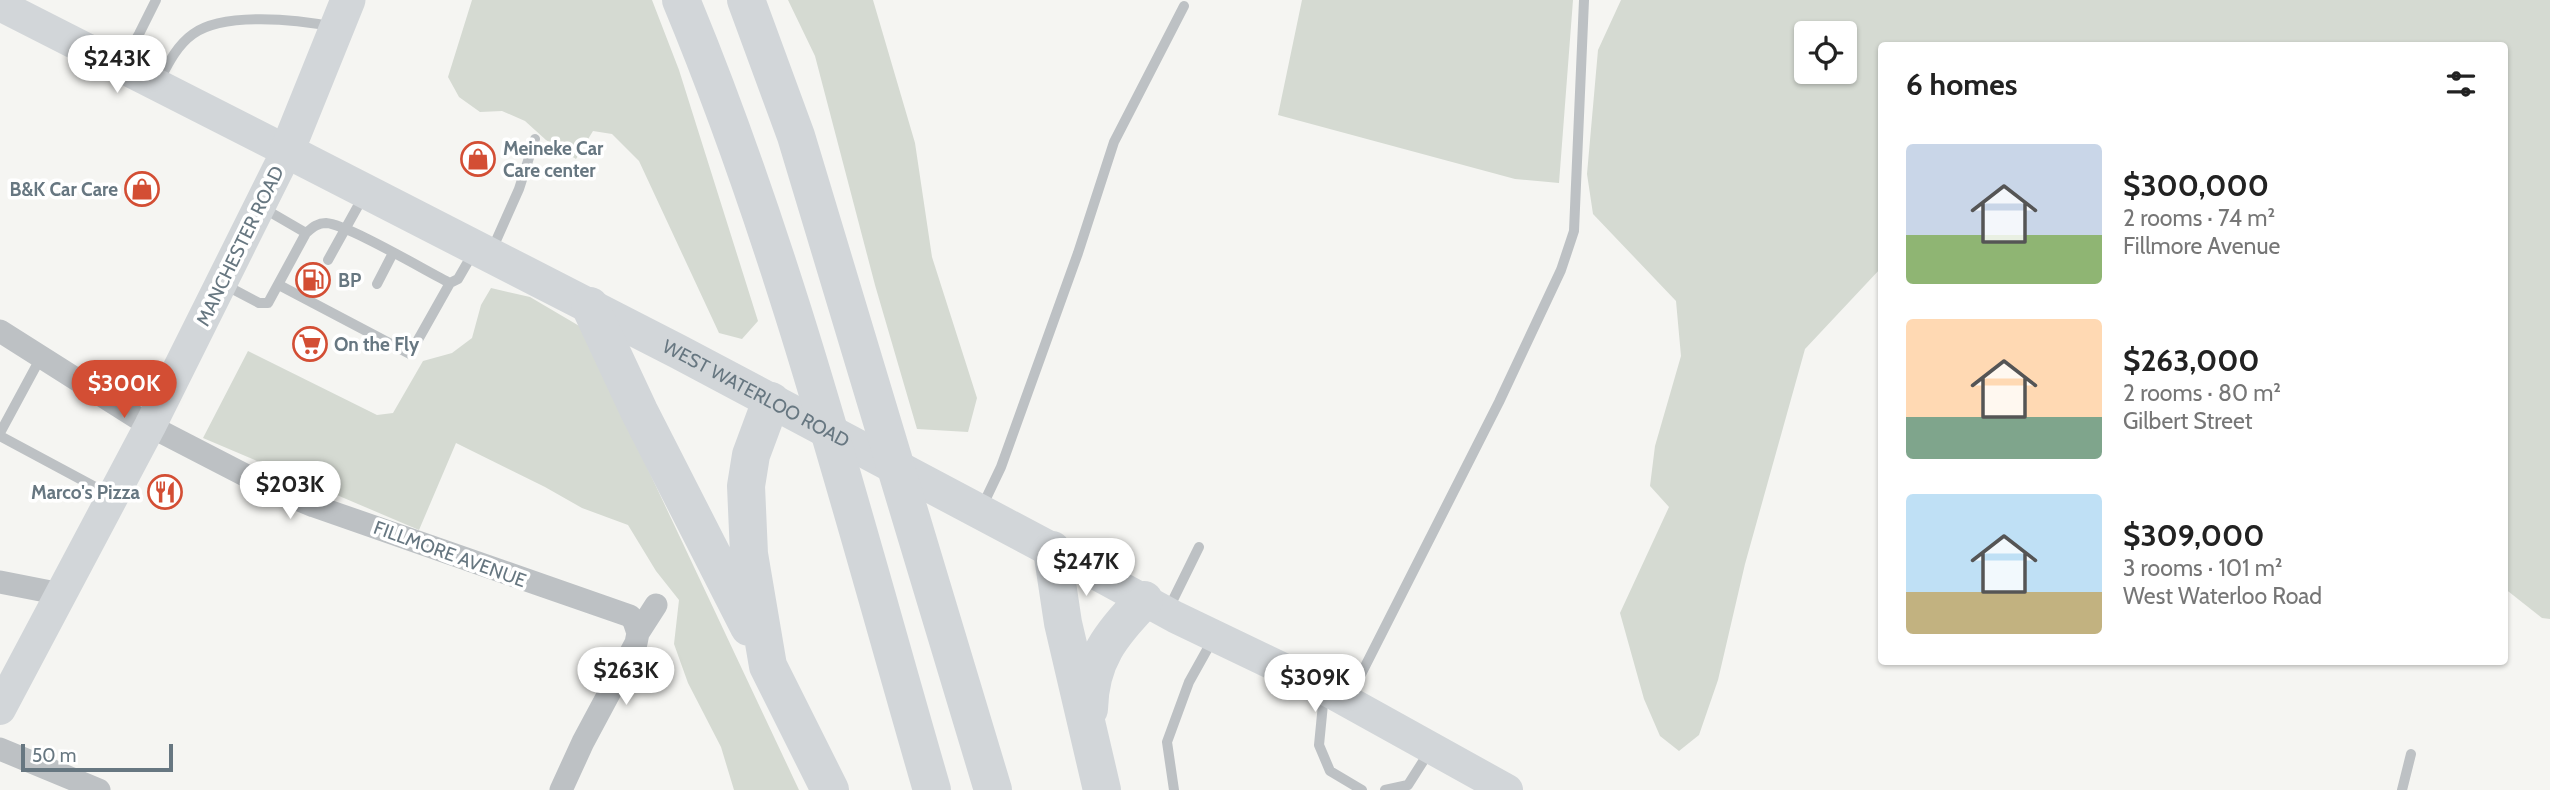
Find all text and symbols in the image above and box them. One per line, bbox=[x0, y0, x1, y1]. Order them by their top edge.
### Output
map controls bbox=[1794, 21, 1857, 84]
button: locate bbox=[1794, 21, 1857, 84]
pin: $243K bbox=[68, 36, 166, 95]
text: $243K bbox=[84, 44, 150, 72]
icon: filters bbox=[2442, 65, 2480, 103]
text: 6 homes bbox=[1906, 66, 2017, 103]
place label: Meineke Car Care center bbox=[503, 137, 604, 182]
shop icon: Meineke Car Care center bbox=[459, 140, 497, 178]
street label: MANCHESTER ROAD bbox=[191, 162, 289, 330]
text: $300,000 bbox=[2123, 167, 2269, 204]
shop icon: B&K Car Care bbox=[123, 170, 161, 208]
icon: home bbox=[1962, 172, 2046, 256]
place label: B&K Car Care bbox=[10, 178, 118, 201]
text: 2 rooms · 74 m² bbox=[2123, 204, 2275, 232]
text: Fillmore Avenue bbox=[2123, 232, 2280, 260]
fuel station icon: BP bbox=[294, 261, 332, 299]
place label: BP bbox=[338, 269, 361, 292]
supermarket icon: On the Fly bbox=[291, 325, 329, 363]
place label: On the Fly bbox=[334, 333, 420, 356]
street label: WEST WATERLOO ROAD bbox=[659, 334, 854, 452]
text: $263,000 bbox=[2123, 342, 2260, 379]
icon: home bbox=[1962, 347, 2046, 431]
pin: $300K bbox=[75, 360, 173, 420]
text: $300K bbox=[88, 369, 160, 397]
text: 2 rooms · 80 m² bbox=[2123, 379, 2281, 407]
text: Gilbert Street bbox=[2123, 407, 2252, 435]
pin: $203K bbox=[241, 462, 339, 521]
text: $203K bbox=[256, 470, 324, 498]
restaurant icon: Marco's Pizza bbox=[146, 473, 184, 511]
place label: Marco's Pizza bbox=[31, 481, 141, 504]
street label: FILLMORE AVENUE bbox=[371, 516, 529, 592]
text: $309,000 bbox=[2123, 517, 2264, 554]
icon: home bbox=[1962, 522, 2046, 606]
pin: $247K bbox=[1037, 538, 1135, 598]
text: $247K bbox=[1053, 547, 1119, 575]
text: 3 rooms · 101 m² bbox=[2123, 554, 2282, 582]
text: West Waterloo Road bbox=[2123, 582, 2322, 610]
pin: $263K bbox=[577, 648, 675, 707]
pin: $309K bbox=[1266, 654, 1364, 714]
text: $263K bbox=[593, 656, 659, 684]
text: $309K bbox=[1280, 663, 1350, 691]
scale bar bbox=[21, 741, 173, 773]
text: 50 m bbox=[32, 744, 76, 767]

